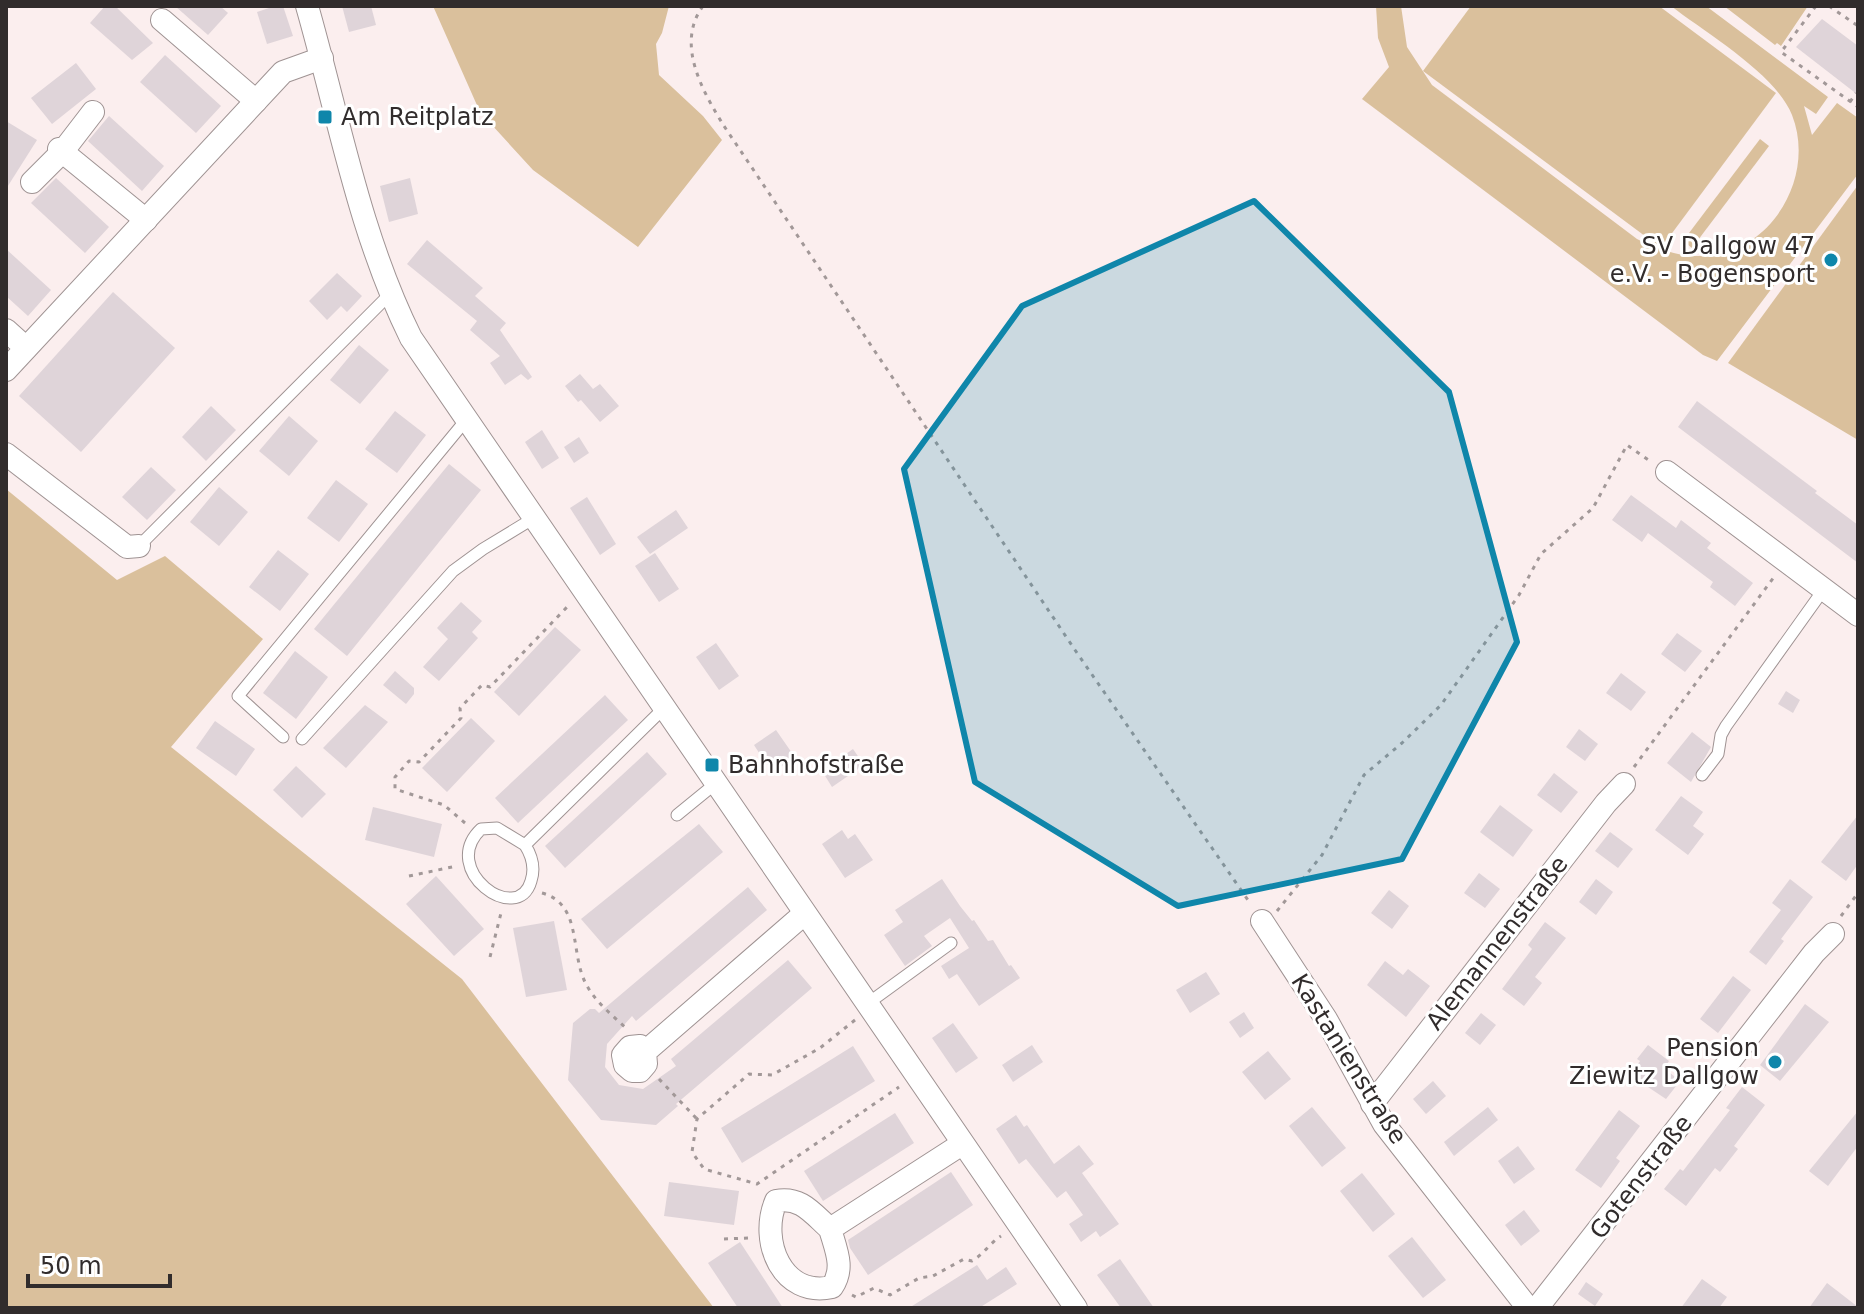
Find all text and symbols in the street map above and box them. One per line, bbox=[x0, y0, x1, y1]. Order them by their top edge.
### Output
place label: Am Reitplatz bbox=[341, 103, 493, 131]
marker: Am Reitplatz bbox=[316, 108, 334, 126]
place label: SV Dallgow 47 e.V. - Bogensport bbox=[1610, 232, 1815, 288]
marker: SV Dallgow 47 e.V. - Bogensport bbox=[1822, 251, 1840, 269]
place label: Bahnhofstraße bbox=[728, 751, 904, 779]
marker: Bahnhofstraße bbox=[703, 756, 721, 774]
street label: Alemannenstraße bbox=[1420, 851, 1574, 1035]
street label: Kastanienstraße bbox=[1285, 969, 1413, 1149]
place label: Pension Ziewitz Dallgow bbox=[1569, 1034, 1759, 1090]
marker: Pension Ziewitz Dallgow bbox=[1766, 1053, 1784, 1071]
street label: Gotenstraße bbox=[1584, 1110, 1698, 1244]
scale bar bbox=[28, 1238, 170, 1288]
text: 50 m bbox=[40, 1252, 102, 1280]

